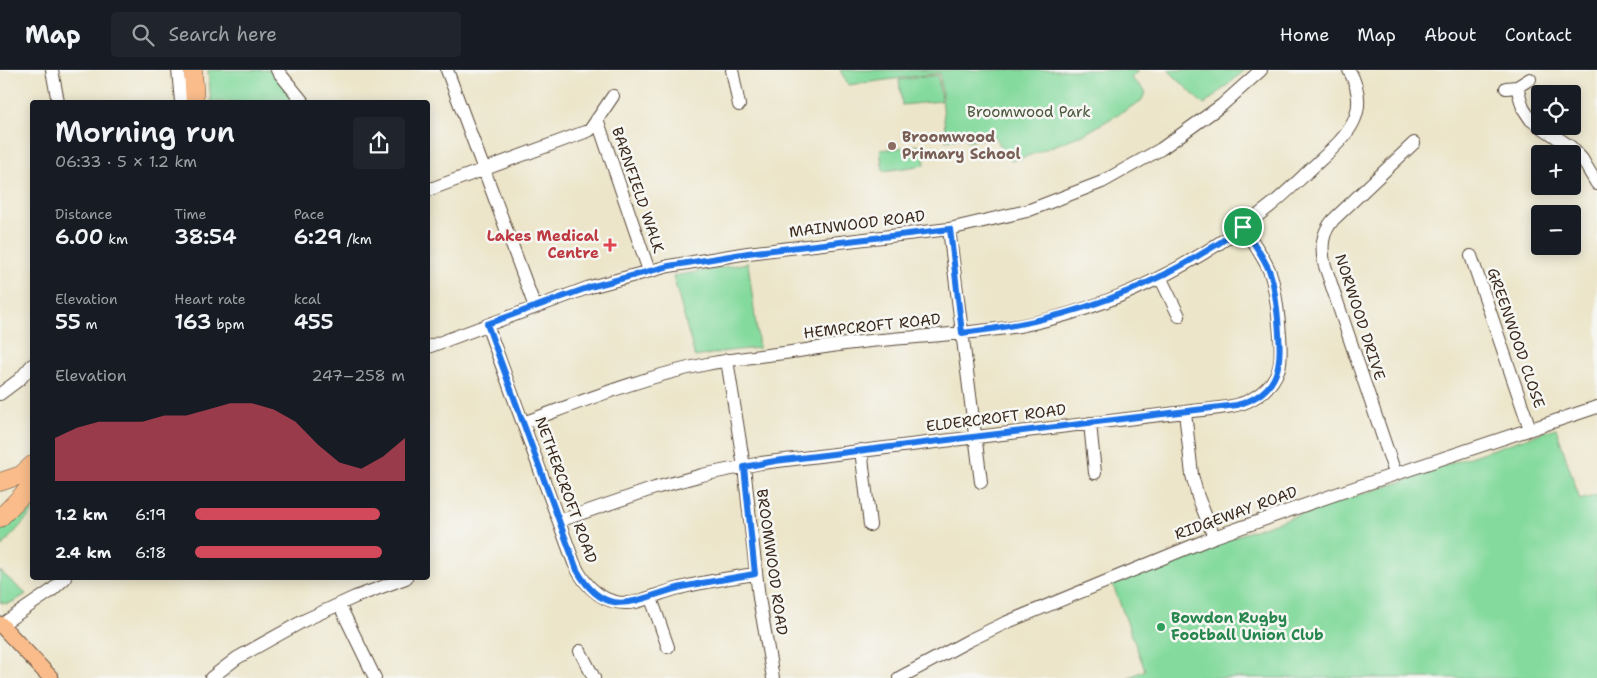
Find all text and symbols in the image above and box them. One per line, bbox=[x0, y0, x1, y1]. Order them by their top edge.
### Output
search box bbox=[111, 12, 461, 57]
text: Map bbox=[25, 19, 81, 51]
icon: search bbox=[129, 21, 157, 49]
text: Search here bbox=[169, 22, 277, 47]
text: Home bbox=[1280, 23, 1329, 47]
text: Map bbox=[1357, 23, 1396, 47]
text: About bbox=[1424, 23, 1477, 47]
text: Contact bbox=[1505, 23, 1572, 47]
map controls bbox=[1531, 85, 1581, 255]
button: locate bbox=[1531, 85, 1581, 135]
park label: Broomwood Park bbox=[967, 102, 1091, 122]
text: Morning run bbox=[55, 113, 235, 151]
button: share bbox=[353, 117, 405, 169]
street label: BARNFIELD WALK bbox=[607, 124, 669, 256]
place label: Broomwood Primary School bbox=[902, 127, 1021, 164]
marker: Broomwood Primary School bbox=[886, 140, 898, 152]
button: + bbox=[1531, 145, 1581, 195]
text: 06:33 · 5 × 1.2 km bbox=[55, 151, 197, 172]
text: Distance bbox=[55, 205, 112, 223]
text: Time bbox=[174, 205, 206, 223]
text: Pace bbox=[294, 205, 324, 223]
button: − bbox=[1531, 205, 1581, 255]
street label: MAINWOOD ROAD bbox=[788, 206, 926, 242]
pin bbox=[1222, 206, 1264, 248]
icon: arrive bbox=[1229, 213, 1257, 241]
text: 6.00 bbox=[55, 223, 103, 251]
text: 38:54 bbox=[174, 223, 237, 251]
text: 6:29 bbox=[294, 223, 342, 251]
place label: Lakes Medical Centre bbox=[487, 226, 599, 263]
text: km bbox=[103, 230, 128, 248]
text: /km bbox=[342, 230, 372, 248]
marker: Lakes Medical Centre bbox=[603, 238, 617, 252]
street label: NORWOOD DRIVE bbox=[1330, 251, 1390, 383]
street label: GREENWOOD CLOSE bbox=[1483, 265, 1549, 411]
text: Elevation bbox=[55, 290, 118, 308]
text: Heart rate bbox=[174, 290, 246, 308]
text: kcal bbox=[294, 290, 321, 308]
text: 55 bbox=[55, 308, 81, 336]
text: 163 bbox=[174, 308, 212, 336]
text: 455 bbox=[294, 308, 333, 336]
street label: HEMPCROFT ROAD bbox=[802, 309, 942, 343]
text: m bbox=[81, 315, 98, 333]
text: bpm bbox=[212, 315, 245, 333]
text: Elevation bbox=[55, 365, 127, 386]
text: 247–258 m bbox=[312, 365, 405, 386]
street label: ELDERCROFT ROAD bbox=[925, 399, 1067, 437]
street label: NETHERCROFT ROAD bbox=[530, 414, 602, 566]
street label: RIDGEWAY ROAD bbox=[1172, 481, 1300, 544]
street label: BROOMWOOD ROAD bbox=[752, 488, 792, 637]
text: 1.2 km bbox=[55, 504, 108, 525]
text: 6:19 bbox=[135, 504, 166, 525]
text: 2.4 km bbox=[55, 542, 111, 563]
text: 6:18 bbox=[135, 542, 167, 563]
place label: Bowdon Rugby Football Union Club bbox=[1171, 608, 1324, 645]
marker: Bowdon Rugby Football Union Club bbox=[1155, 621, 1167, 633]

